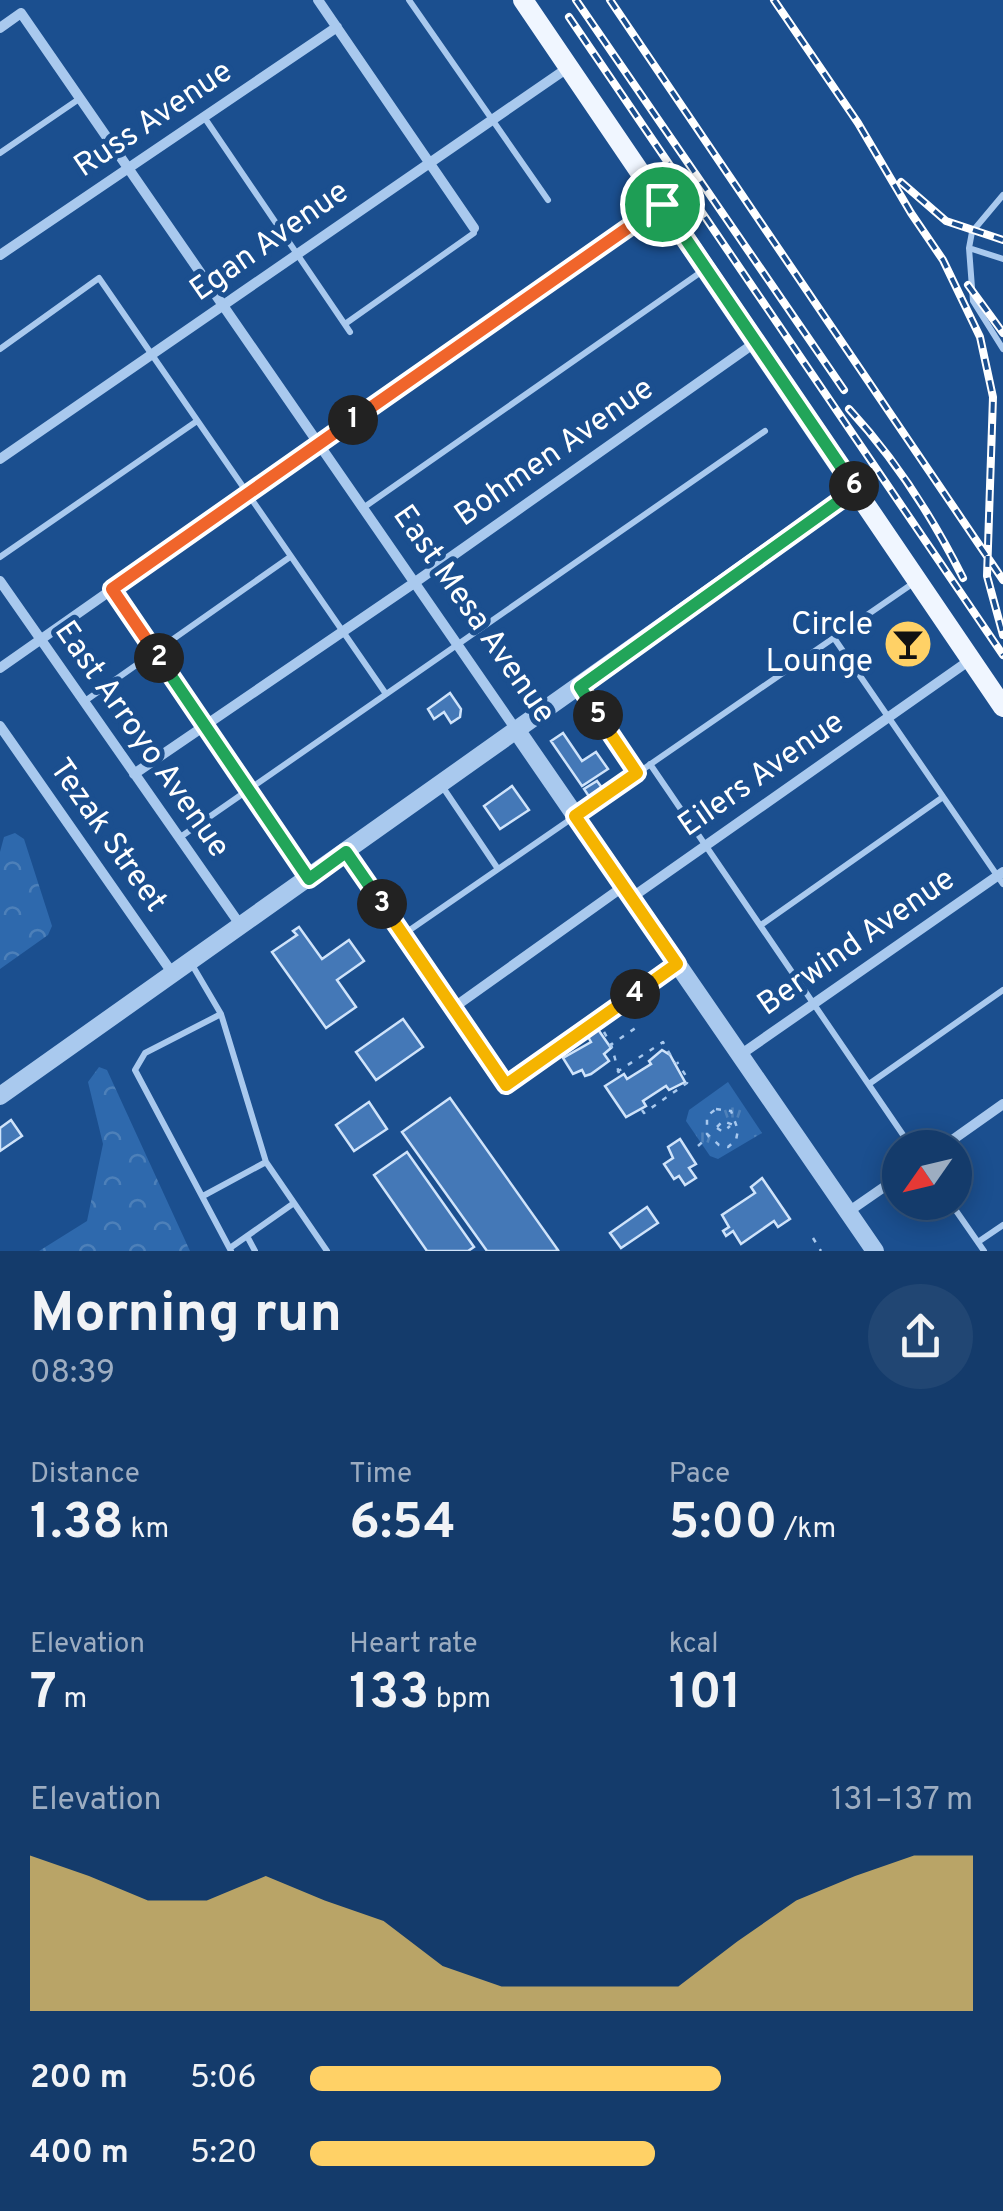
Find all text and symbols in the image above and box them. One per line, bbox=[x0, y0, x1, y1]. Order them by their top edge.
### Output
street label: Russ Avenue bbox=[67, 53, 241, 187]
pin bbox=[620, 162, 705, 247]
street label: Egan Avenue bbox=[183, 173, 357, 311]
icon: arrive bbox=[635, 177, 690, 232]
street label: Bohmen Avenue bbox=[448, 370, 662, 536]
pin: 1 bbox=[328, 395, 378, 445]
text: 1 bbox=[347, 402, 359, 438]
pin: 6 bbox=[829, 461, 879, 511]
text: 6 bbox=[845, 468, 863, 504]
street label: East Mesa Avenue bbox=[383, 498, 563, 732]
place label: Circle Lounge bbox=[765, 606, 873, 683]
street label: East Arroyo Avenue bbox=[44, 614, 238, 866]
bar icon: Circle Lounge bbox=[882, 618, 934, 670]
pin: 2 bbox=[134, 633, 184, 683]
text: 2 bbox=[150, 640, 168, 676]
pin: 5 bbox=[573, 690, 623, 740]
text: 5 bbox=[589, 697, 607, 733]
street label: Eilers Avenue bbox=[671, 703, 853, 847]
street label: Tezak Street bbox=[39, 752, 175, 920]
street label: Berwind Avenue bbox=[750, 860, 964, 1026]
pin: 3 bbox=[357, 879, 407, 929]
text: 3 bbox=[374, 886, 390, 922]
pin: 4 bbox=[610, 969, 660, 1019]
text: 4 bbox=[626, 976, 644, 1012]
north arrow bbox=[882, 1130, 972, 1220]
map controls bbox=[882, 1130, 972, 1220]
text: Morning run bbox=[30, 1281, 342, 1351]
button: share bbox=[868, 1284, 973, 1389]
text: 08:39 bbox=[30, 1354, 115, 1394]
text: Distance bbox=[30, 1457, 140, 1493]
text: Time bbox=[349, 1457, 412, 1493]
text: Pace bbox=[669, 1457, 730, 1493]
text: 1.38 bbox=[30, 1493, 124, 1556]
text: 6:54 bbox=[349, 1493, 456, 1556]
text: 5:00 bbox=[669, 1493, 777, 1556]
text: km bbox=[124, 1512, 169, 1548]
text: /km bbox=[777, 1512, 836, 1548]
text: Elevation bbox=[30, 1627, 145, 1663]
text: Heart rate bbox=[349, 1627, 477, 1663]
text: kcal bbox=[669, 1627, 718, 1663]
text: 7 bbox=[30, 1663, 57, 1726]
text: 133 bbox=[349, 1663, 429, 1726]
text: 101 bbox=[669, 1663, 742, 1726]
text: m bbox=[57, 1682, 87, 1718]
text: bpm bbox=[429, 1682, 491, 1718]
text: Elevation bbox=[30, 1781, 162, 1821]
text: 131–137 m bbox=[831, 1781, 973, 1821]
text: 200 m bbox=[30, 2059, 128, 2099]
text: 5:06 bbox=[190, 2059, 257, 2099]
text: 400 m bbox=[30, 2134, 129, 2174]
text: 5:20 bbox=[190, 2134, 257, 2174]

